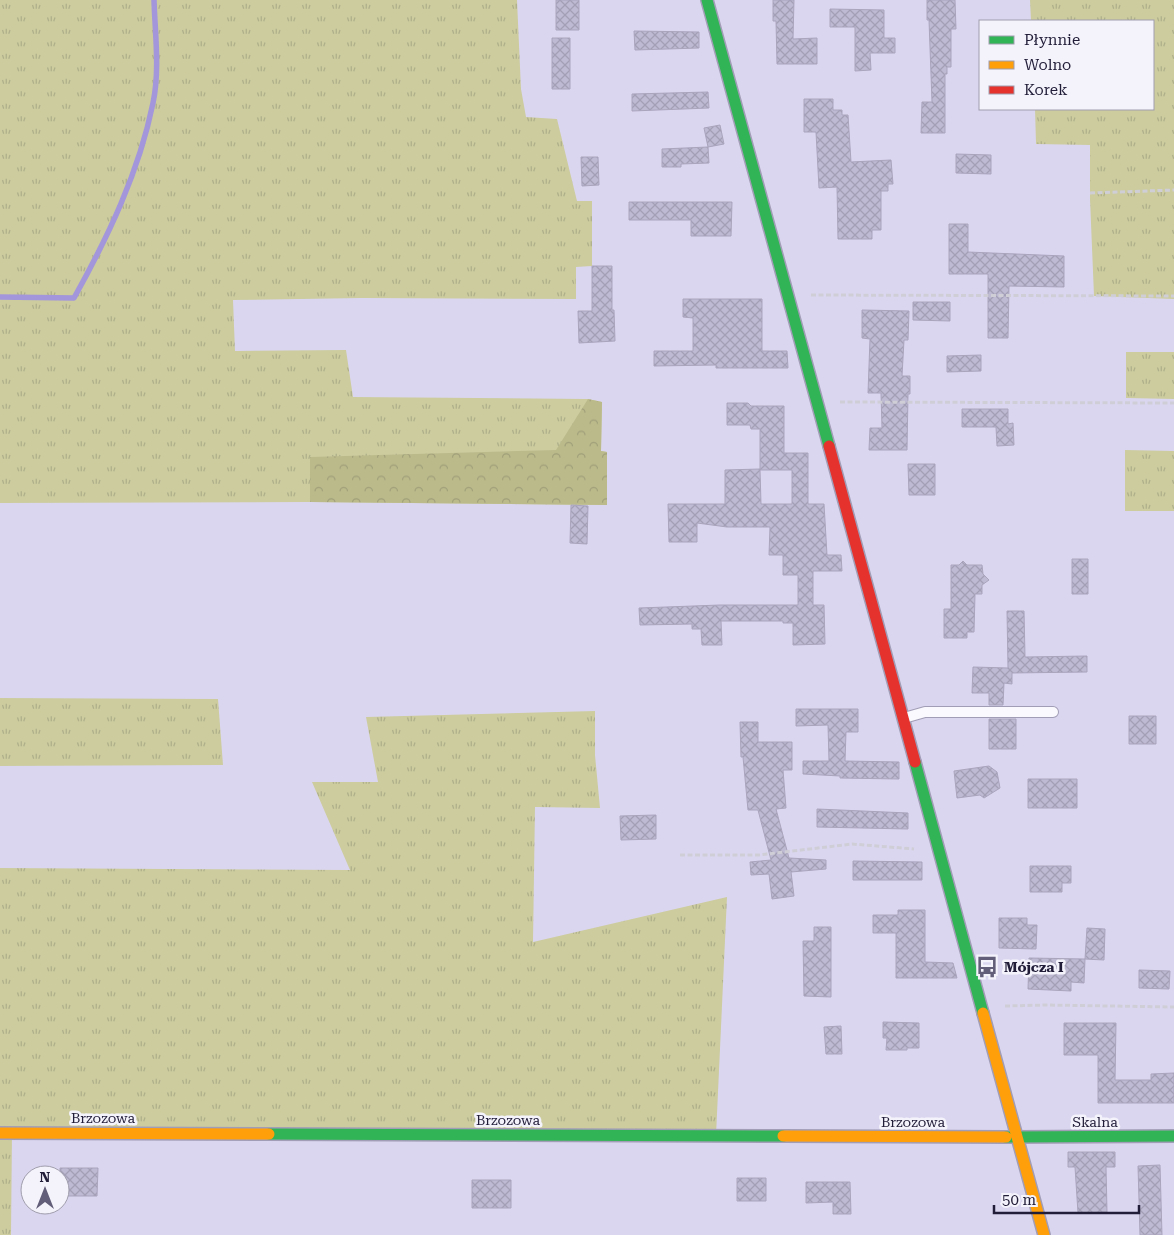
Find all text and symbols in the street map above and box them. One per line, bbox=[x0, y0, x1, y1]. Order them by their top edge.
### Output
legend bbox=[979, 20, 1154, 110]
text: Płynnie bbox=[1024, 31, 1080, 49]
text: Wolno bbox=[1024, 56, 1071, 74]
text: Korek bbox=[1024, 81, 1068, 99]
bus stop icon: Mójcza I bbox=[974, 954, 1000, 980]
place label: Mójcza I bbox=[1004, 959, 1064, 975]
street label: Brzozowa bbox=[71, 1110, 135, 1126]
street label: Brzozowa bbox=[476, 1112, 540, 1128]
street label: Brzozowa bbox=[881, 1114, 945, 1130]
street label: Skalna bbox=[1072, 1114, 1118, 1130]
north arrow bbox=[20, 1165, 70, 1215]
text: N bbox=[40, 1169, 51, 1185]
scale bar bbox=[994, 1182, 1139, 1214]
text: 50 m bbox=[1002, 1191, 1037, 1209]

